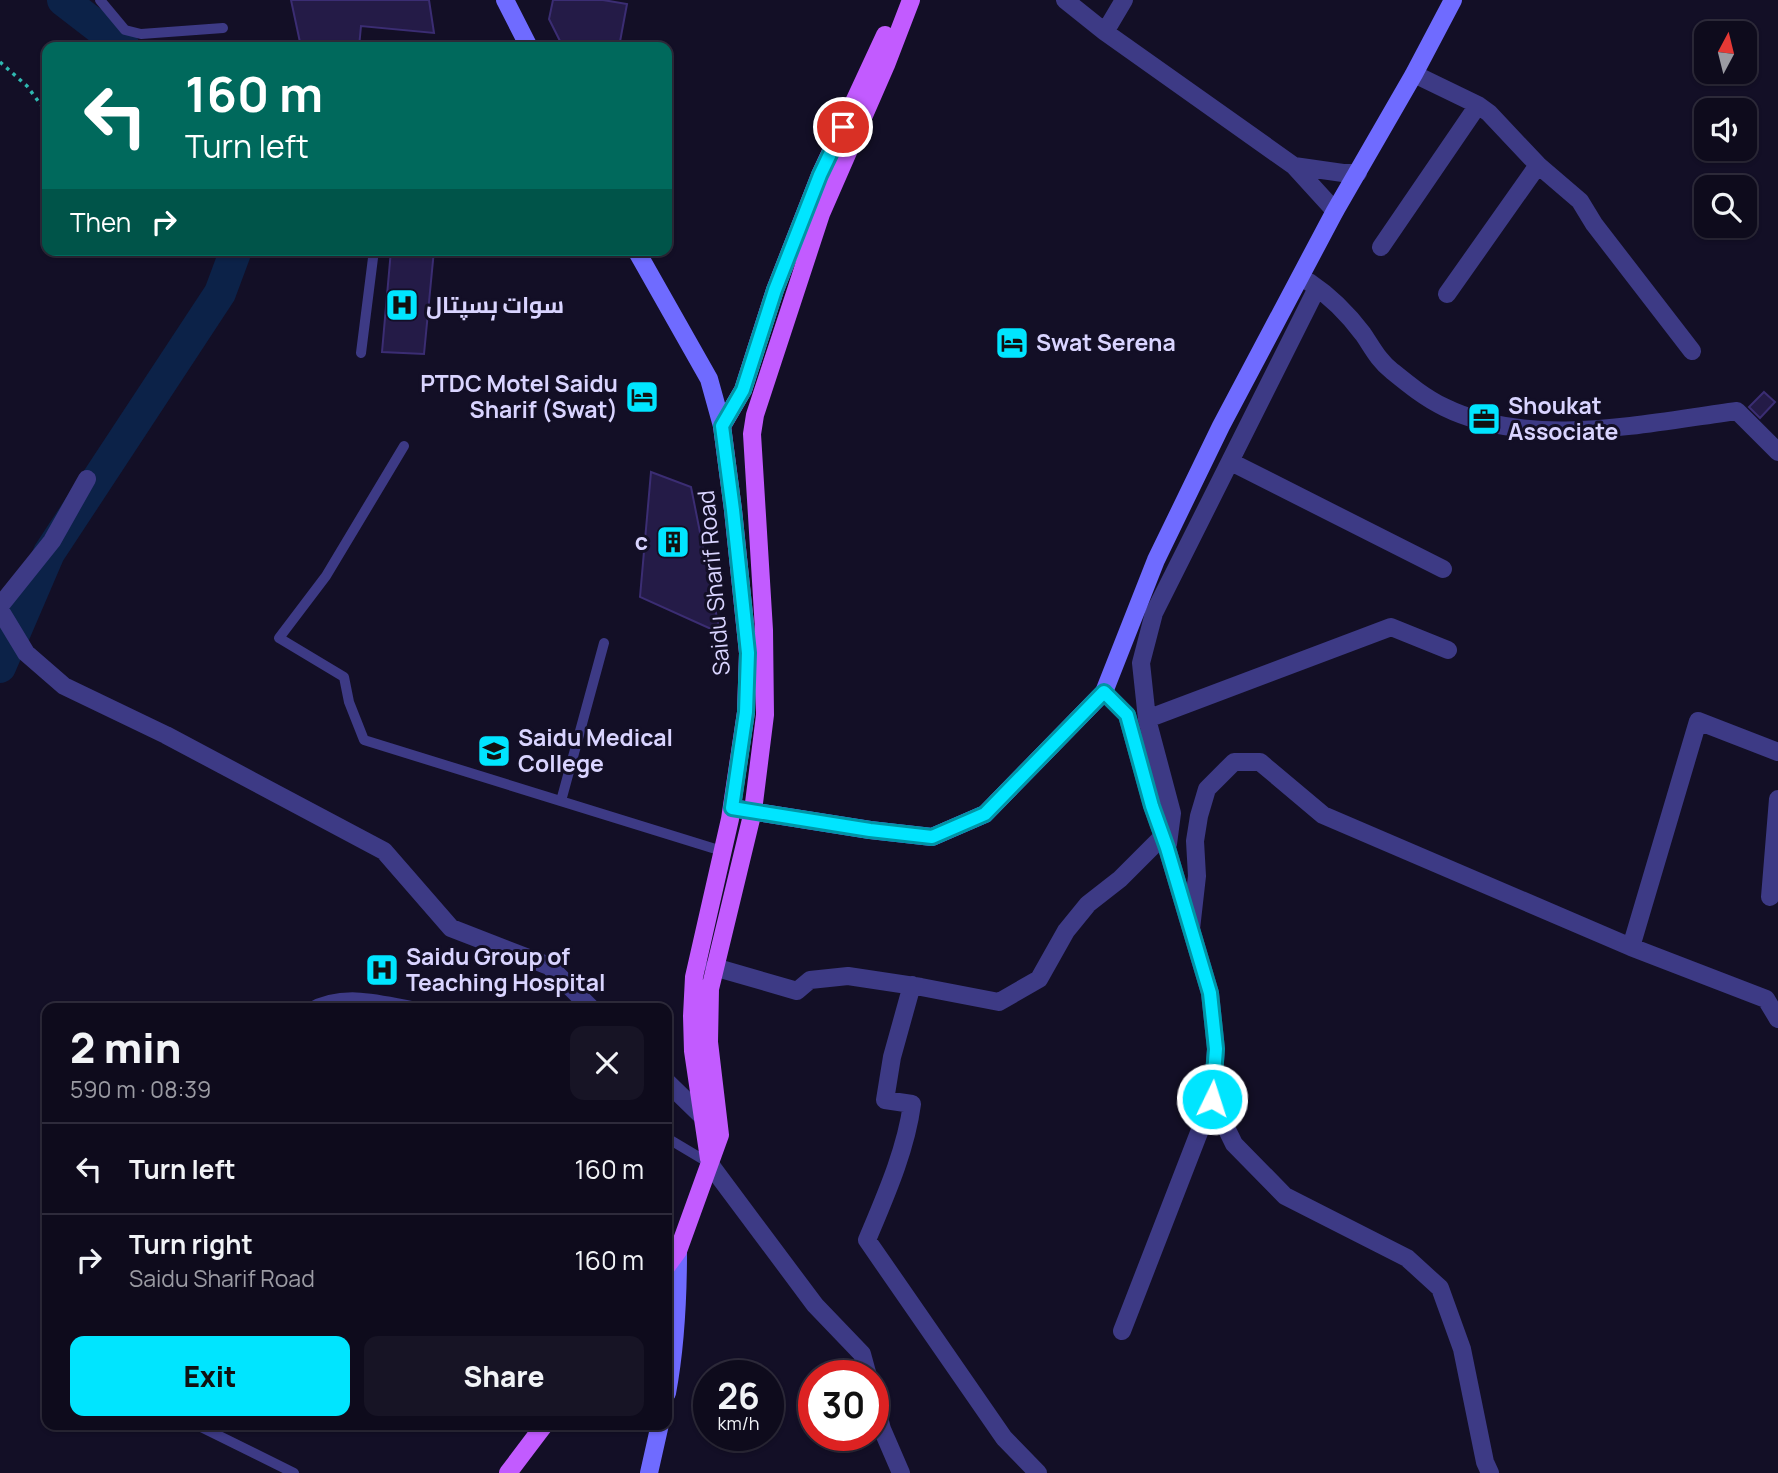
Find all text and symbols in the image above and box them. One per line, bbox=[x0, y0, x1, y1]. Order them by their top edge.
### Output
north arrow bbox=[1694, 21, 1757, 84]
map controls bbox=[1694, 21, 1757, 238]
text: 160 m bbox=[185, 60, 323, 127]
icon: left bbox=[70, 70, 161, 161]
pin bbox=[813, 97, 873, 157]
button: sound bbox=[1694, 98, 1757, 161]
icon: arrive bbox=[824, 108, 862, 146]
text: Turn left bbox=[185, 124, 309, 168]
button: search bbox=[1694, 175, 1757, 238]
icon: right bbox=[145, 203, 183, 241]
text: Then bbox=[70, 204, 131, 240]
hospital icon: سوات ہسپتال bbox=[383, 286, 421, 324]
place label: سوات ہسپتال bbox=[426, 288, 564, 321]
hotel icon: Swat Serena bbox=[993, 324, 1031, 362]
place label: Swat Serena bbox=[1036, 326, 1176, 358]
place label: PTDC Motel Saidu Sharif (Swat) bbox=[420, 367, 618, 425]
hotel icon: PTDC Motel Saidu Sharif (Swat) bbox=[623, 378, 661, 416]
place label: Shoukat Associate bbox=[1508, 389, 1618, 447]
office icon: Shoukat Associate bbox=[1465, 400, 1503, 438]
street label: Saidu Sharif Road bbox=[689, 489, 737, 677]
building icon: c bbox=[654, 523, 692, 561]
place label: c bbox=[635, 525, 648, 557]
place label: Saidu Medical College bbox=[518, 721, 673, 779]
school or university icon: Saidu Medical College bbox=[475, 732, 513, 770]
place label: Saidu Group of Teaching Hospital bbox=[406, 940, 605, 998]
hospital icon: Saidu Group of Teaching Hospital bbox=[363, 951, 401, 989]
text: 2 min bbox=[70, 1018, 181, 1076]
button: close bbox=[570, 1026, 644, 1100]
position arrow bbox=[1175, 1062, 1249, 1136]
text: 590 m · 08:39 bbox=[70, 1073, 211, 1105]
icon: left bbox=[70, 1150, 108, 1188]
text: Turn left bbox=[129, 1151, 236, 1187]
text: 160 m bbox=[575, 1151, 644, 1187]
text: Turn right bbox=[129, 1226, 253, 1262]
icon: right bbox=[70, 1241, 108, 1279]
text: 160 m bbox=[575, 1242, 644, 1278]
text: Saidu Sharif Road bbox=[129, 1262, 315, 1294]
button: Exit bbox=[70, 1336, 350, 1416]
button: Share bbox=[364, 1336, 644, 1416]
speed limit sign: 30 bbox=[798, 1360, 889, 1451]
text: 26 bbox=[717, 1372, 760, 1420]
text: km/h bbox=[718, 1411, 759, 1435]

